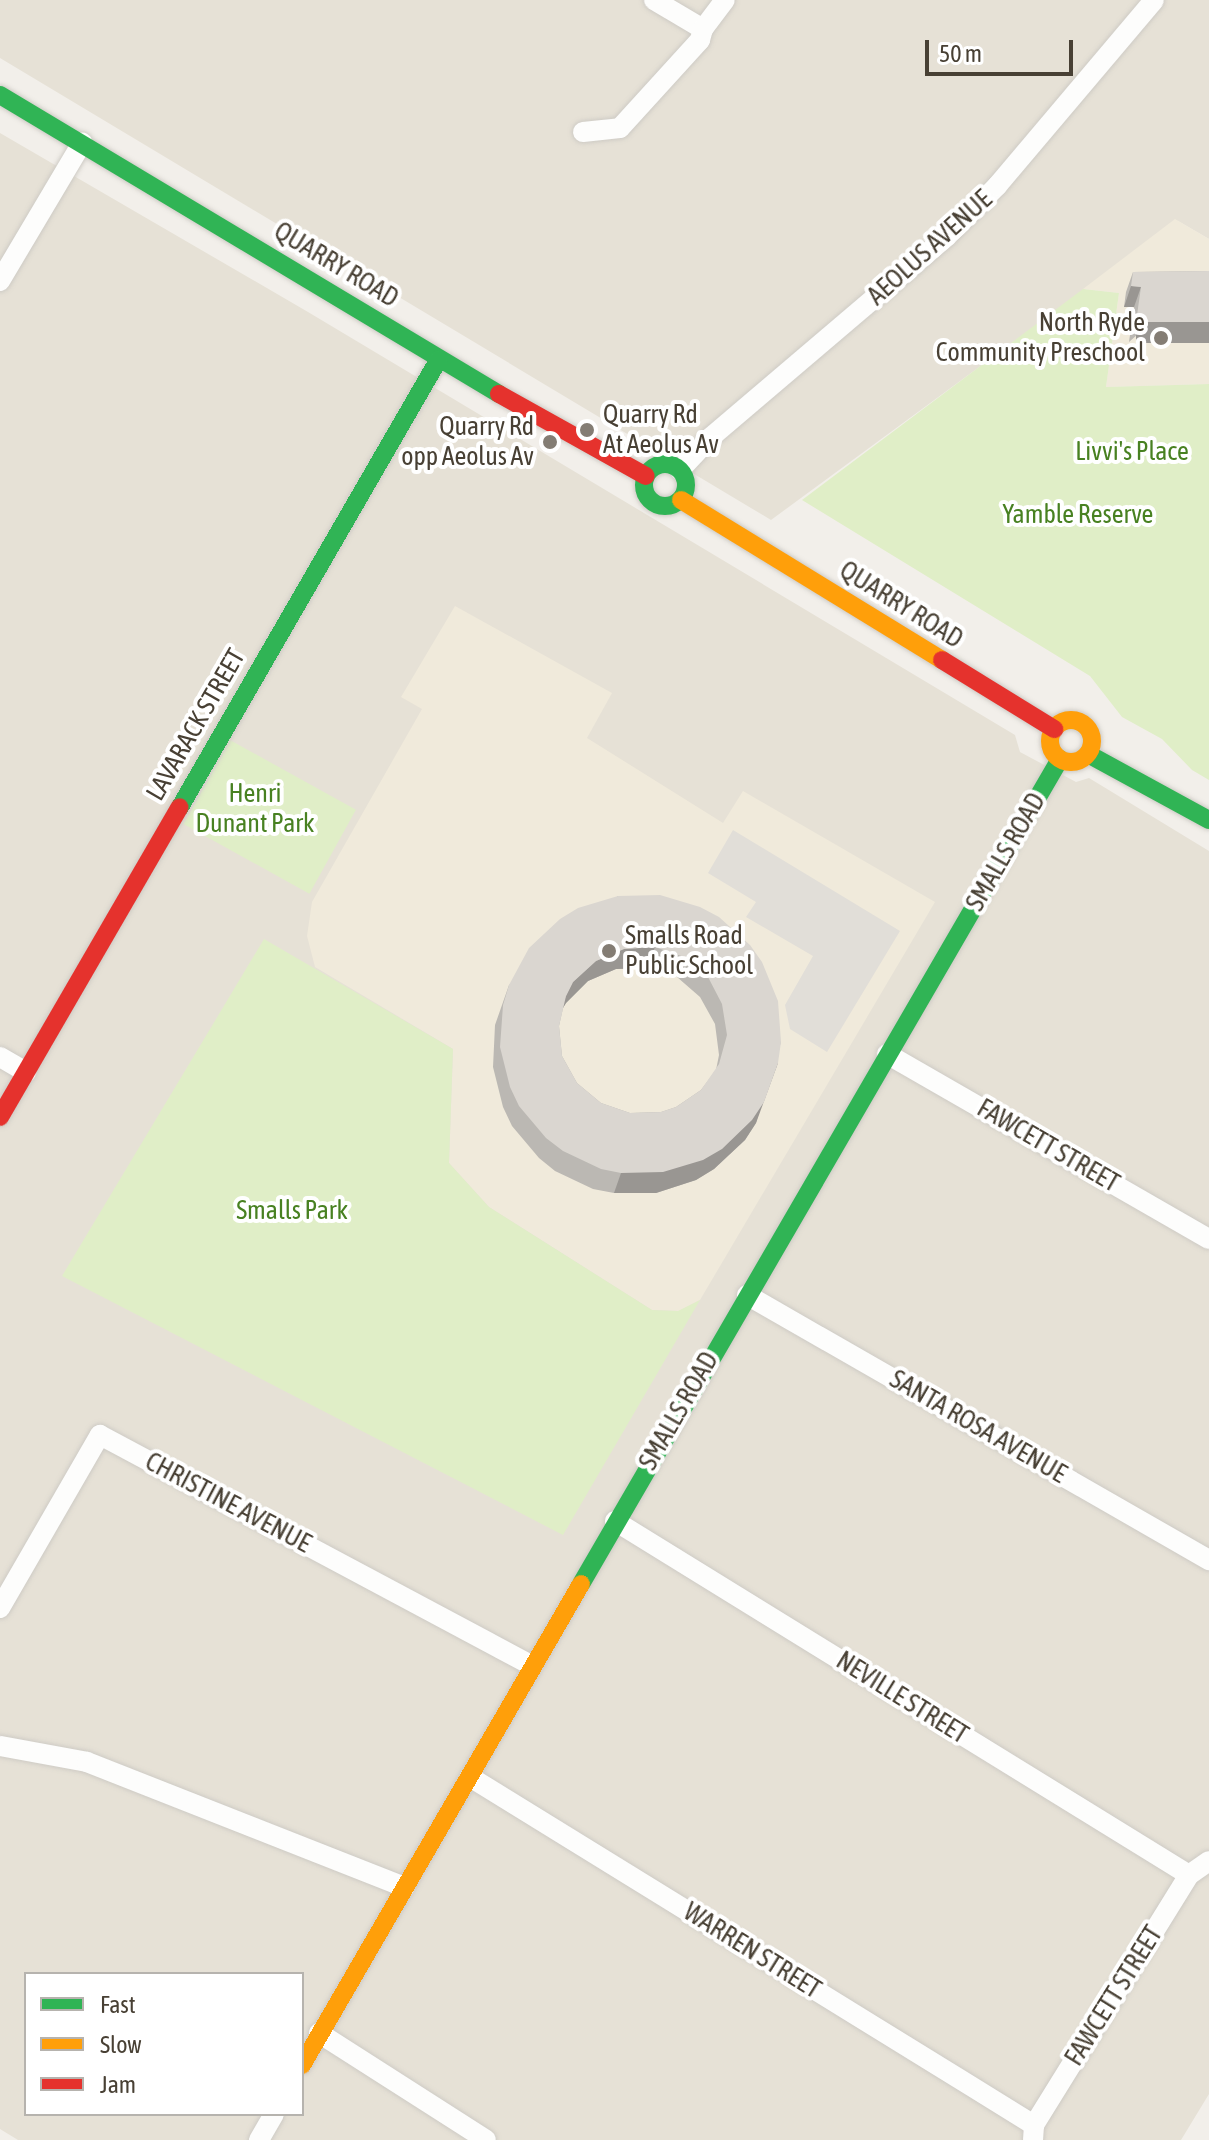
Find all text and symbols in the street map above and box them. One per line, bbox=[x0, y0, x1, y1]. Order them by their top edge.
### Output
scale bar bbox=[929, 24, 1077, 74]
text: 50 m bbox=[939, 40, 982, 67]
street label: AEOLUS AVENUE bbox=[861, 184, 999, 312]
street label: QUARRY ROAD bbox=[268, 216, 404, 314]
place label: North Ryde Community Preschool bbox=[936, 307, 1145, 368]
marker: North Ryde Community Preschool bbox=[1152, 329, 1170, 347]
place label: Quarry Rd At Aeolus Av bbox=[603, 399, 719, 460]
place label: Quarry Rd opp Aeolus Av bbox=[401, 411, 534, 472]
marker: Quarry Rd At Aeolus Av bbox=[578, 421, 596, 439]
marker: Quarry Rd opp Aeolus Av bbox=[541, 433, 559, 451]
park label: Livvi's Place bbox=[1075, 436, 1189, 468]
park label: Yamble Reserve bbox=[1003, 499, 1153, 531]
street label: QUARRY ROAD bbox=[834, 555, 968, 655]
street label: LAVARACK STREET bbox=[140, 644, 252, 806]
park label: Henri Dunant Park bbox=[196, 778, 314, 840]
street label: SMALLS ROAD bbox=[960, 788, 1052, 916]
place label: Smalls Road Public School bbox=[625, 920, 753, 982]
marker: Smalls Road Public School bbox=[600, 942, 618, 960]
street label: FAWCETT STREET bbox=[971, 1093, 1125, 1199]
park label: Smalls Park bbox=[236, 1195, 348, 1227]
street label: SMALLS ROAD bbox=[633, 1347, 725, 1475]
street label: SANTA ROSA AVENUE bbox=[884, 1364, 1072, 1490]
street label: CHRISTINE AVENUE bbox=[140, 1446, 316, 1560]
street label: NEVILLE STREET bbox=[830, 1645, 974, 1751]
street label: WARREN STREET bbox=[678, 1896, 826, 2006]
street label: FAWCETT STREET bbox=[1059, 1920, 1169, 2072]
legend bbox=[24, 1972, 304, 2116]
text: Fast bbox=[100, 1991, 136, 2018]
text: Slow bbox=[100, 2031, 142, 2058]
text: Jam bbox=[100, 2071, 136, 2098]

